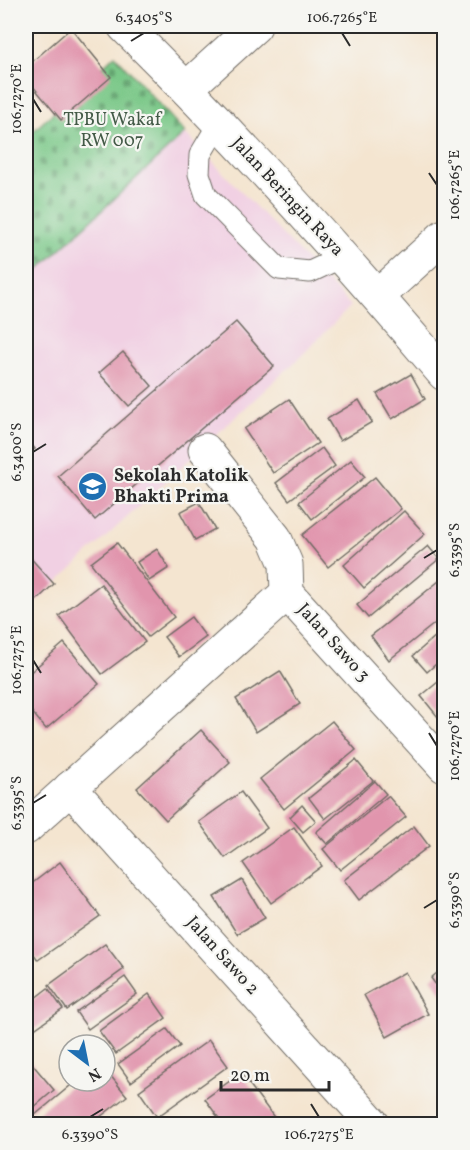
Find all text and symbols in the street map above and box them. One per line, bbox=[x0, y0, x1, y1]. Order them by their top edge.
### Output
text: 6.3405°S bbox=[115, 8, 173, 29]
text: 106.7265°E bbox=[307, 8, 377, 29]
text: 106.7270°E bbox=[7, 64, 28, 134]
park label: TPBU Wakaf RW 007 bbox=[63, 108, 163, 154]
street label: Jalan Beringin Raya bbox=[225, 132, 349, 262]
text: 106.7265°E bbox=[445, 150, 466, 220]
text: 6.3400°S bbox=[7, 423, 28, 481]
place label: Sekolah Katolik Bhakti Prima bbox=[114, 464, 248, 510]
school or university icon: Sekolah Katolik Bhakti Prima bbox=[77, 470, 109, 502]
text: 6.3395°S bbox=[445, 523, 466, 577]
street label: Jalan Sawo 3 bbox=[291, 598, 375, 688]
text: 106.7275°E bbox=[7, 625, 28, 695]
text: 106.7270°E bbox=[445, 711, 466, 781]
text: 6.3395°S bbox=[7, 776, 28, 830]
text: 6.3390°S bbox=[445, 872, 466, 928]
street label: Jalan Sawo 2 bbox=[180, 911, 264, 1001]
north arrow bbox=[57, 1033, 117, 1093]
scale bar bbox=[221, 1054, 329, 1092]
text: N bbox=[83, 1062, 105, 1087]
text: 20 m bbox=[230, 1064, 270, 1089]
text: 6.3390°S bbox=[62, 1125, 118, 1146]
text: 106.7275°E bbox=[284, 1125, 354, 1146]

